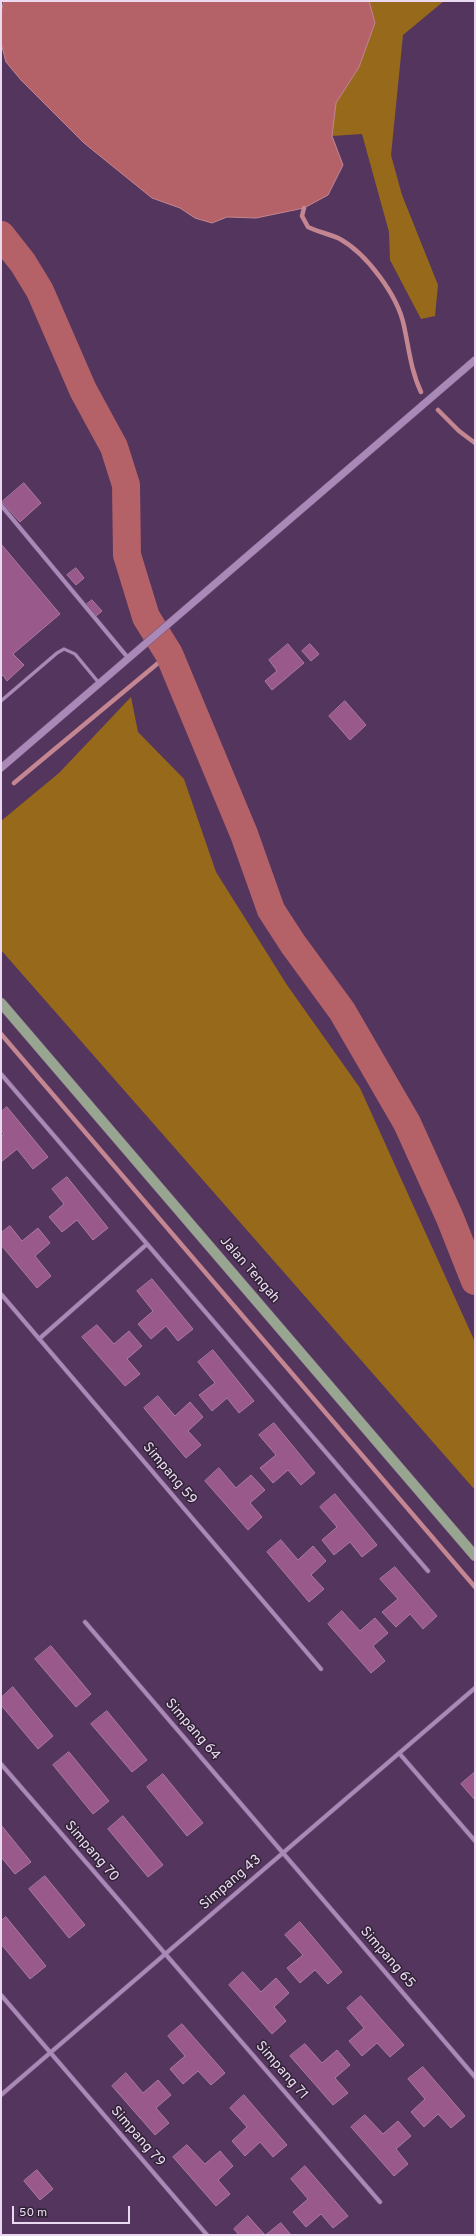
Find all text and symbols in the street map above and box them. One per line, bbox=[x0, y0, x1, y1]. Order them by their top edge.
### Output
street label: Jalan Tengah bbox=[215, 1233, 283, 1307]
street label: Simpang 59 bbox=[138, 1440, 200, 1508]
street label: Simpang 64 bbox=[161, 1696, 223, 1764]
street label: Simpang 70 bbox=[60, 1818, 122, 1886]
street label: Simpang 43 bbox=[197, 1852, 265, 1914]
street label: Simpang 65 bbox=[356, 1924, 418, 1992]
street label: Simpang 71 bbox=[251, 2038, 311, 2104]
street label: Simpang 79 bbox=[106, 2103, 168, 2171]
scale bar bbox=[14, 2198, 132, 2224]
text: 50 m bbox=[19, 2205, 47, 2221]

